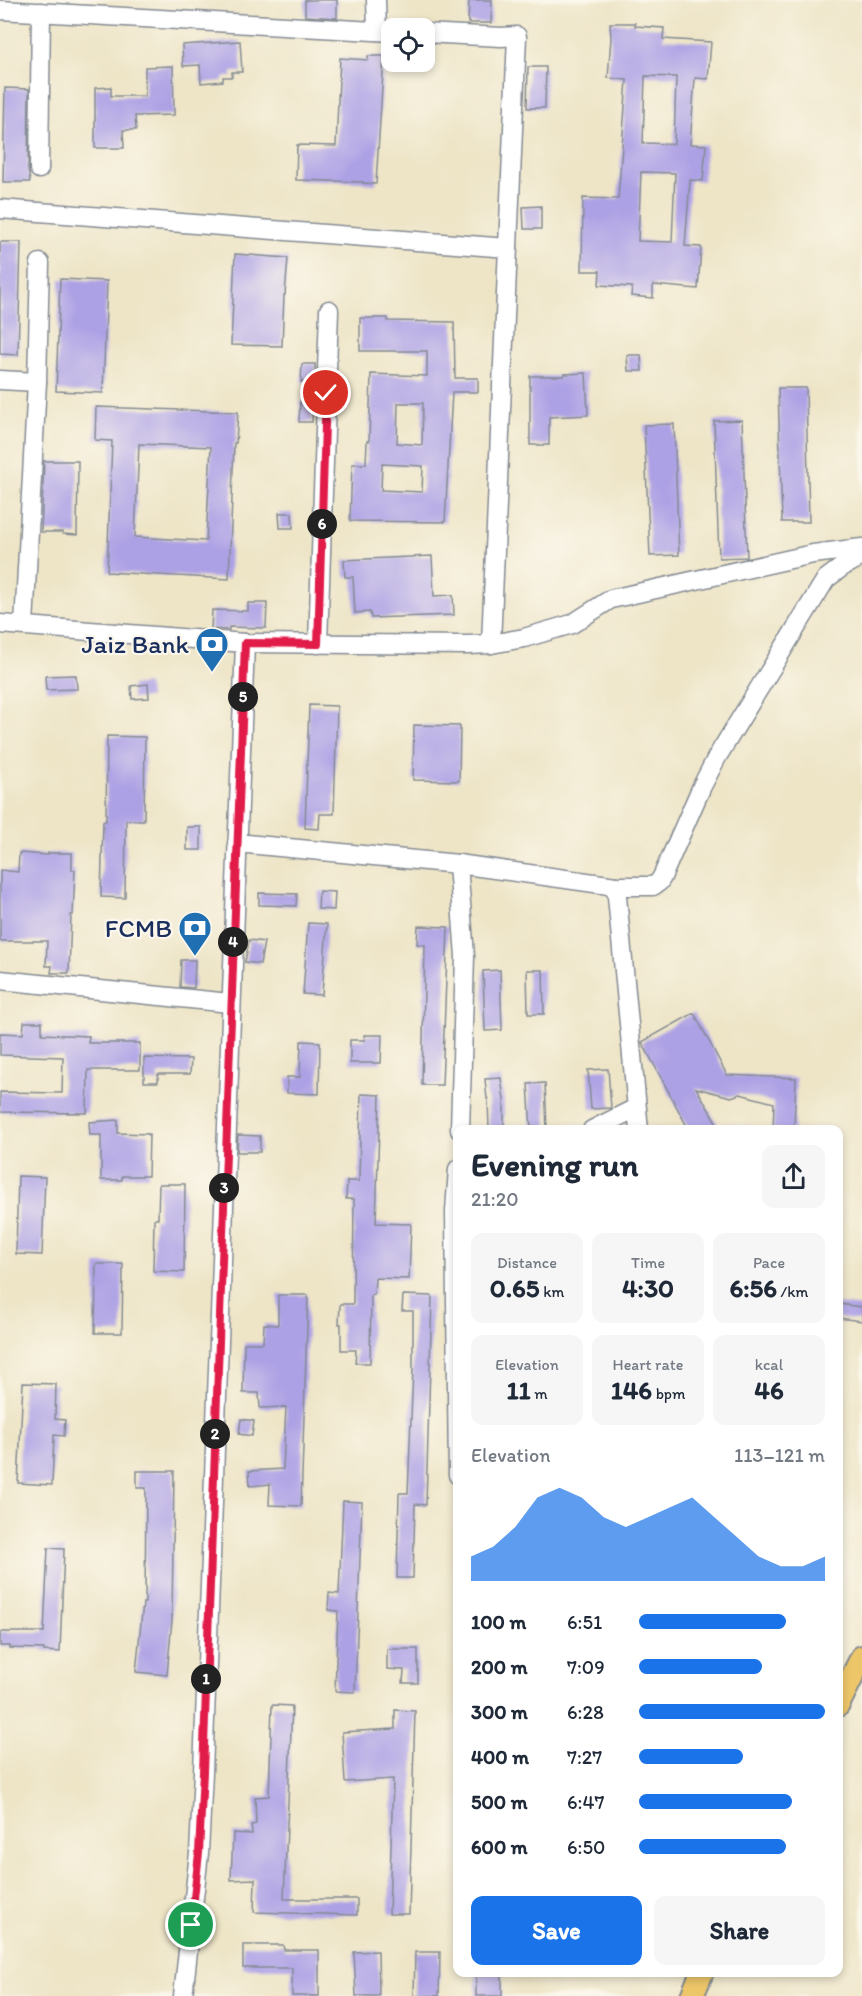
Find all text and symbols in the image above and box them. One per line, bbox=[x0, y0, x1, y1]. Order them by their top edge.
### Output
map controls bbox=[381, 18, 435, 72]
button: locate bbox=[381, 18, 435, 72]
pin bbox=[300, 367, 351, 418]
icon: check bbox=[309, 376, 342, 409]
pin: 6 bbox=[307, 509, 337, 539]
text: 6 bbox=[318, 514, 326, 533]
bank icon: Jaiz Bank bbox=[194, 626, 230, 673]
place label: Jaiz Bank bbox=[82, 628, 190, 660]
pin: 5 bbox=[228, 682, 258, 712]
text: 5 bbox=[239, 687, 247, 706]
bank icon: FCMB bbox=[177, 910, 213, 957]
place label: FCMB bbox=[105, 912, 172, 944]
pin: 4 bbox=[218, 927, 248, 957]
text: 4 bbox=[228, 932, 238, 951]
text: Evening run bbox=[471, 1145, 638, 1184]
button: share bbox=[762, 1145, 825, 1208]
pin: 3 bbox=[209, 1173, 239, 1203]
text: 3 bbox=[220, 1178, 228, 1197]
text: 21:20 bbox=[471, 1187, 519, 1211]
text: Distance bbox=[497, 1253, 557, 1272]
text: Time bbox=[631, 1253, 665, 1272]
text: Pace bbox=[753, 1253, 785, 1272]
text: 0.65 bbox=[490, 1272, 540, 1304]
text: 4:30 bbox=[622, 1272, 674, 1304]
text: 6:56 bbox=[729, 1272, 777, 1304]
text: km bbox=[540, 1282, 564, 1301]
text: /km bbox=[777, 1282, 809, 1301]
text: Elevation bbox=[495, 1355, 559, 1374]
text: Heart rate bbox=[613, 1355, 683, 1374]
text: kcal bbox=[755, 1355, 783, 1374]
text: 11 bbox=[506, 1374, 531, 1406]
text: 146 bbox=[611, 1374, 652, 1406]
text: 46 bbox=[754, 1374, 784, 1406]
text: m bbox=[531, 1384, 548, 1403]
text: bpm bbox=[652, 1384, 685, 1403]
pin: 2 bbox=[200, 1419, 230, 1449]
text: 2 bbox=[211, 1424, 219, 1443]
text: Elevation bbox=[471, 1443, 550, 1467]
text: 113–121 m bbox=[734, 1443, 825, 1467]
text: 100 m bbox=[471, 1610, 526, 1634]
text: 6:51 bbox=[567, 1610, 602, 1634]
text: 200 m bbox=[471, 1655, 527, 1679]
text: 7:09 bbox=[567, 1655, 605, 1679]
pin: 1 bbox=[191, 1664, 221, 1694]
text: 1 bbox=[202, 1669, 210, 1688]
text: 300 m bbox=[471, 1700, 528, 1724]
text: 6:28 bbox=[567, 1700, 604, 1724]
text: 400 m bbox=[471, 1745, 529, 1769]
text: 7:27 bbox=[567, 1745, 602, 1769]
text: 500 m bbox=[471, 1790, 527, 1814]
text: 6:47 bbox=[567, 1790, 604, 1814]
text: 600 m bbox=[471, 1835, 528, 1859]
text: 6:50 bbox=[567, 1835, 605, 1859]
button: Save bbox=[471, 1896, 642, 1965]
button: Share bbox=[654, 1896, 825, 1965]
pin bbox=[165, 1899, 216, 1950]
icon: arrive bbox=[174, 1908, 207, 1941]

